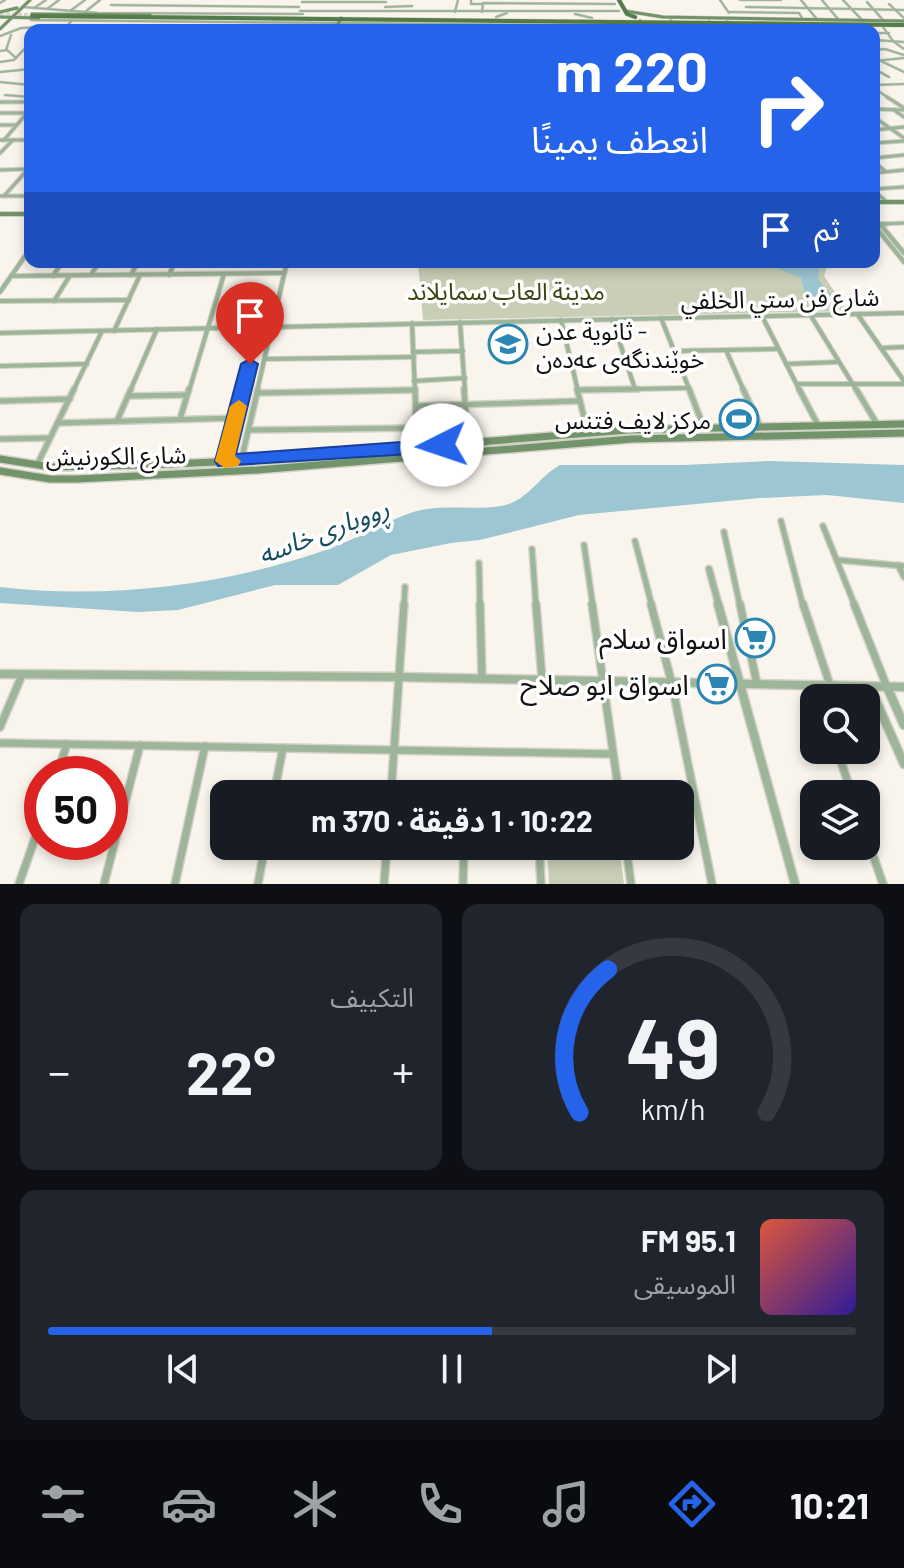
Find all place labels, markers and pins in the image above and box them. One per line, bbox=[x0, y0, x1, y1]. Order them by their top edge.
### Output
pin bbox=[216, 282, 284, 364]
place label: ثانوية عدن - خوێندنگەی عەدەن bbox=[536, 316, 704, 374]
school or university icon: ثانوية عدن - خوێندنگەی عەدەن bbox=[487, 323, 529, 365]
sports icon: مركز لايف فتنس bbox=[718, 398, 760, 440]
place label: مركز لايف فتنس bbox=[555, 405, 711, 435]
supermarket icon: اسواق سلام bbox=[734, 617, 776, 659]
place label: اسواق سلام bbox=[599, 621, 727, 660]
supermarket icon: اسواق ابو صلاح bbox=[696, 663, 738, 705]
place label: اسواق ابو صلاح bbox=[520, 667, 689, 706]

